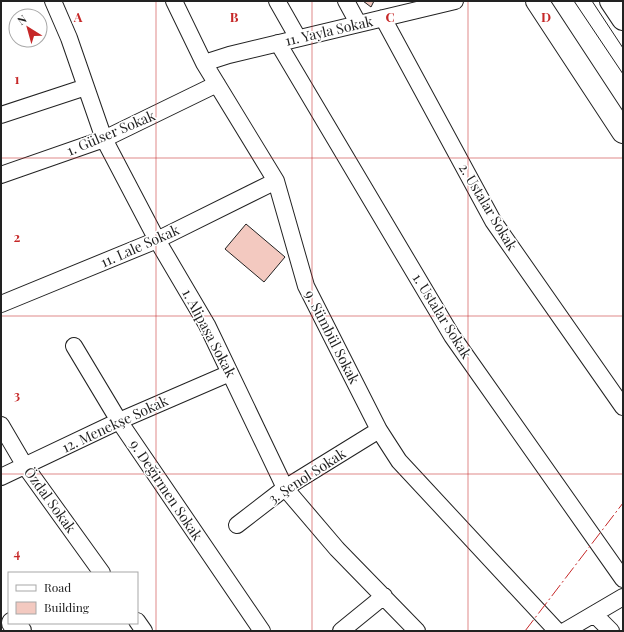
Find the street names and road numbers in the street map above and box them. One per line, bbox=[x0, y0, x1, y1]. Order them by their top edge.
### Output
street label: 11. Yayla Sokak bbox=[283, 11, 375, 50]
street label: 1. Gülser Sokak bbox=[64, 105, 158, 160]
street label: 2. Ustalar Sokak bbox=[455, 159, 522, 254]
street label: 11. Lale Sokak bbox=[97, 220, 182, 271]
street label: 1. Ustalar Sokak bbox=[409, 269, 476, 362]
street label: 1. Alipaşa Sokak bbox=[178, 285, 241, 381]
street label: 9. Sümbül Sokak bbox=[301, 287, 364, 387]
street label: 12. Menekşe Sokak bbox=[59, 390, 171, 457]
street label: 9. Değirmen Sokak bbox=[126, 436, 207, 544]
street label: 3. Şenol Sokak bbox=[264, 443, 349, 508]
street label: Özdal Sokak bbox=[20, 463, 81, 537]

